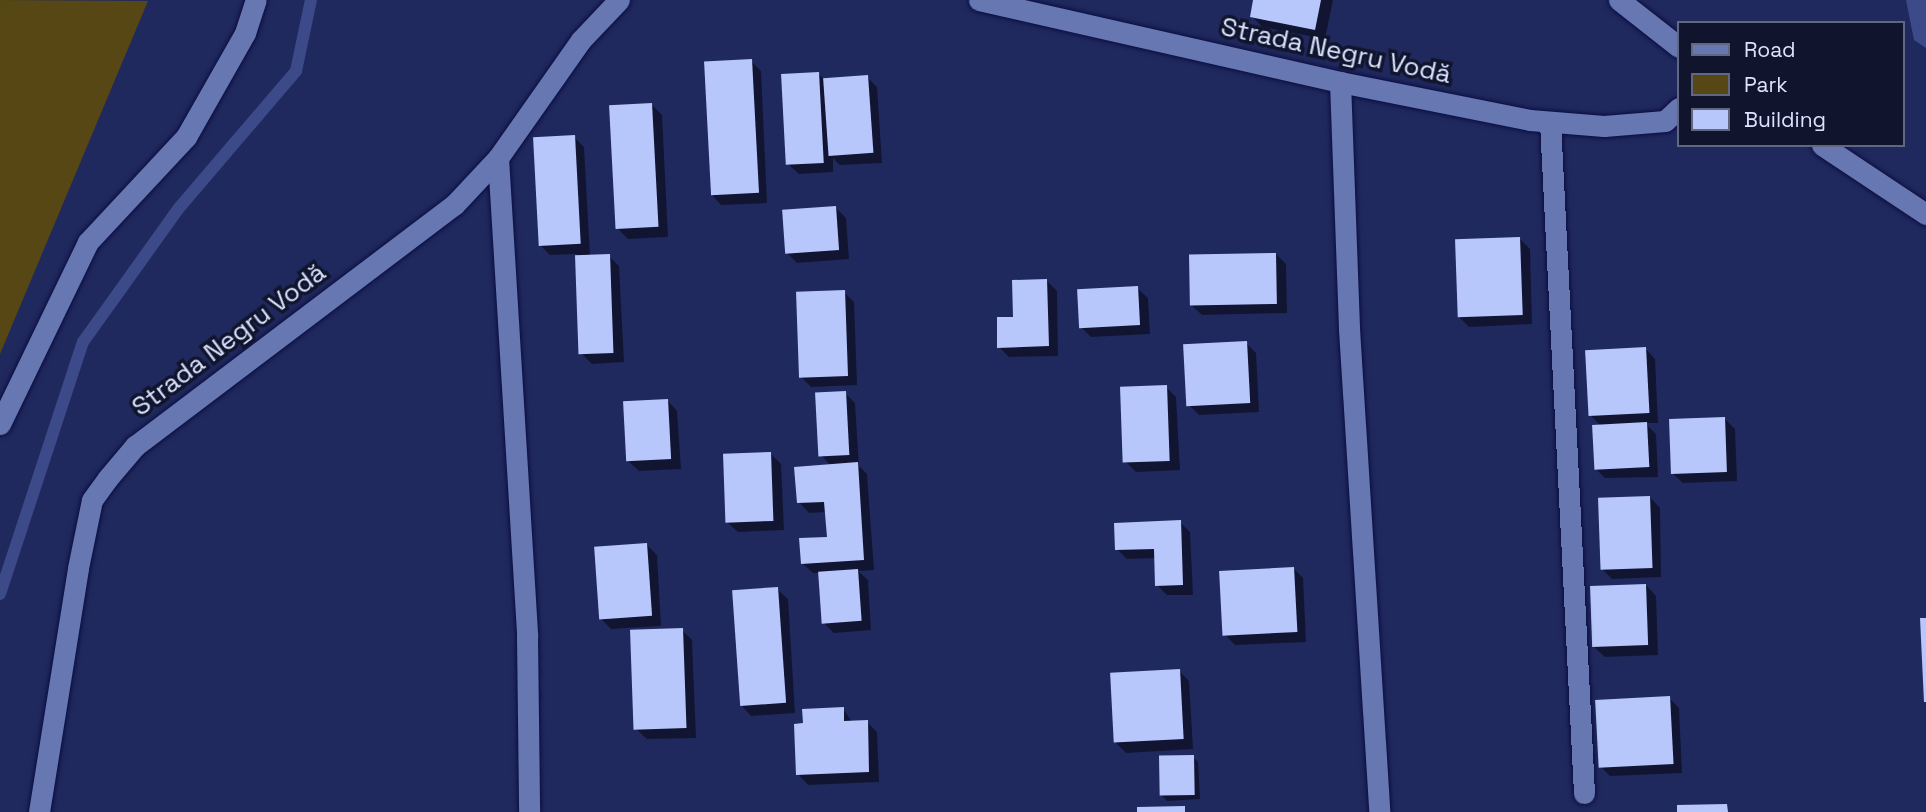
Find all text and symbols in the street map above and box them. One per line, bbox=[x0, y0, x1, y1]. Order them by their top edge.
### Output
street label: Strada Negru Vodă bbox=[1218, 11, 1454, 91]
legend bbox=[1678, 21, 1905, 147]
text: Road bbox=[1744, 36, 1796, 63]
text: Park bbox=[1744, 71, 1788, 98]
text: Building bbox=[1744, 106, 1826, 133]
street label: Strada Negru Vodă bbox=[126, 257, 332, 423]

